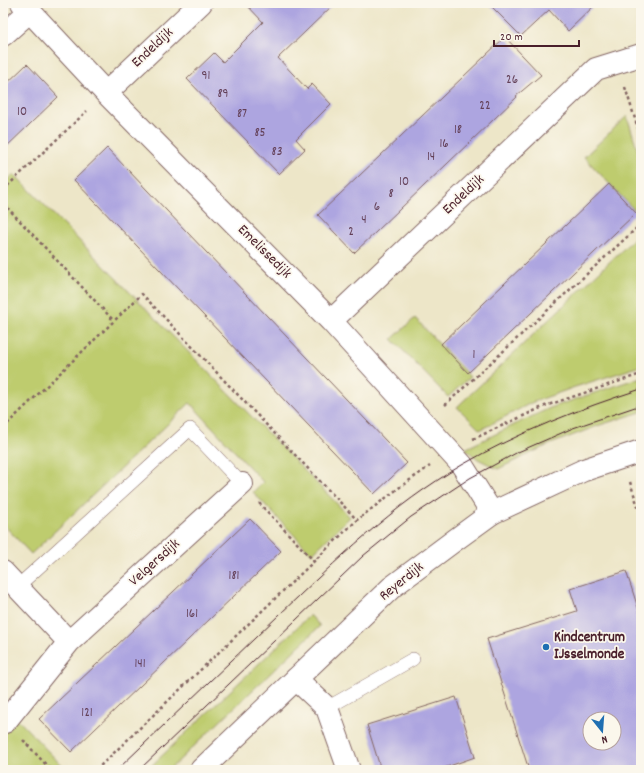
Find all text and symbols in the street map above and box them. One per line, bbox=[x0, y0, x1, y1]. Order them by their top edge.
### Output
scale bar bbox=[494, 22, 579, 48]
street label: Endeldijk bbox=[127, 23, 179, 73]
text: 20 m bbox=[500, 29, 523, 46]
house number: 91 bbox=[202, 67, 210, 86]
house number: 26 bbox=[506, 71, 518, 90]
house number: 89 bbox=[217, 85, 229, 104]
house number: 22 bbox=[479, 97, 491, 116]
house number: 10 bbox=[17, 103, 27, 122]
house number: 87 bbox=[237, 105, 247, 124]
house number: 18 bbox=[454, 121, 462, 140]
house number: 85 bbox=[254, 124, 266, 143]
house number: 16 bbox=[439, 135, 449, 154]
house number: 83 bbox=[272, 143, 283, 162]
house number: 14 bbox=[427, 148, 435, 167]
street label: Endeldijk bbox=[438, 170, 490, 220]
house number: 10 bbox=[399, 173, 409, 192]
house number: 8 bbox=[388, 185, 394, 204]
house number: 6 bbox=[374, 198, 380, 217]
house number: 4 bbox=[361, 211, 367, 230]
street label: Emelissedijk bbox=[232, 220, 296, 284]
house number: 2 bbox=[348, 223, 354, 242]
house number: 1 bbox=[473, 346, 475, 365]
street label: Velgersdijk bbox=[124, 534, 186, 592]
street label: Reyerdijk bbox=[375, 557, 429, 607]
house number: 181 bbox=[229, 567, 239, 586]
house number: 161 bbox=[186, 605, 198, 624]
place label: Kindcentrum IJsselmonde bbox=[554, 627, 625, 666]
marker: Kindcentrum IJsselmonde bbox=[541, 642, 551, 652]
house number: 141 bbox=[134, 655, 146, 674]
house number: 121 bbox=[81, 704, 93, 723]
north arrow bbox=[582, 711, 622, 751]
text: N bbox=[599, 730, 609, 747]

